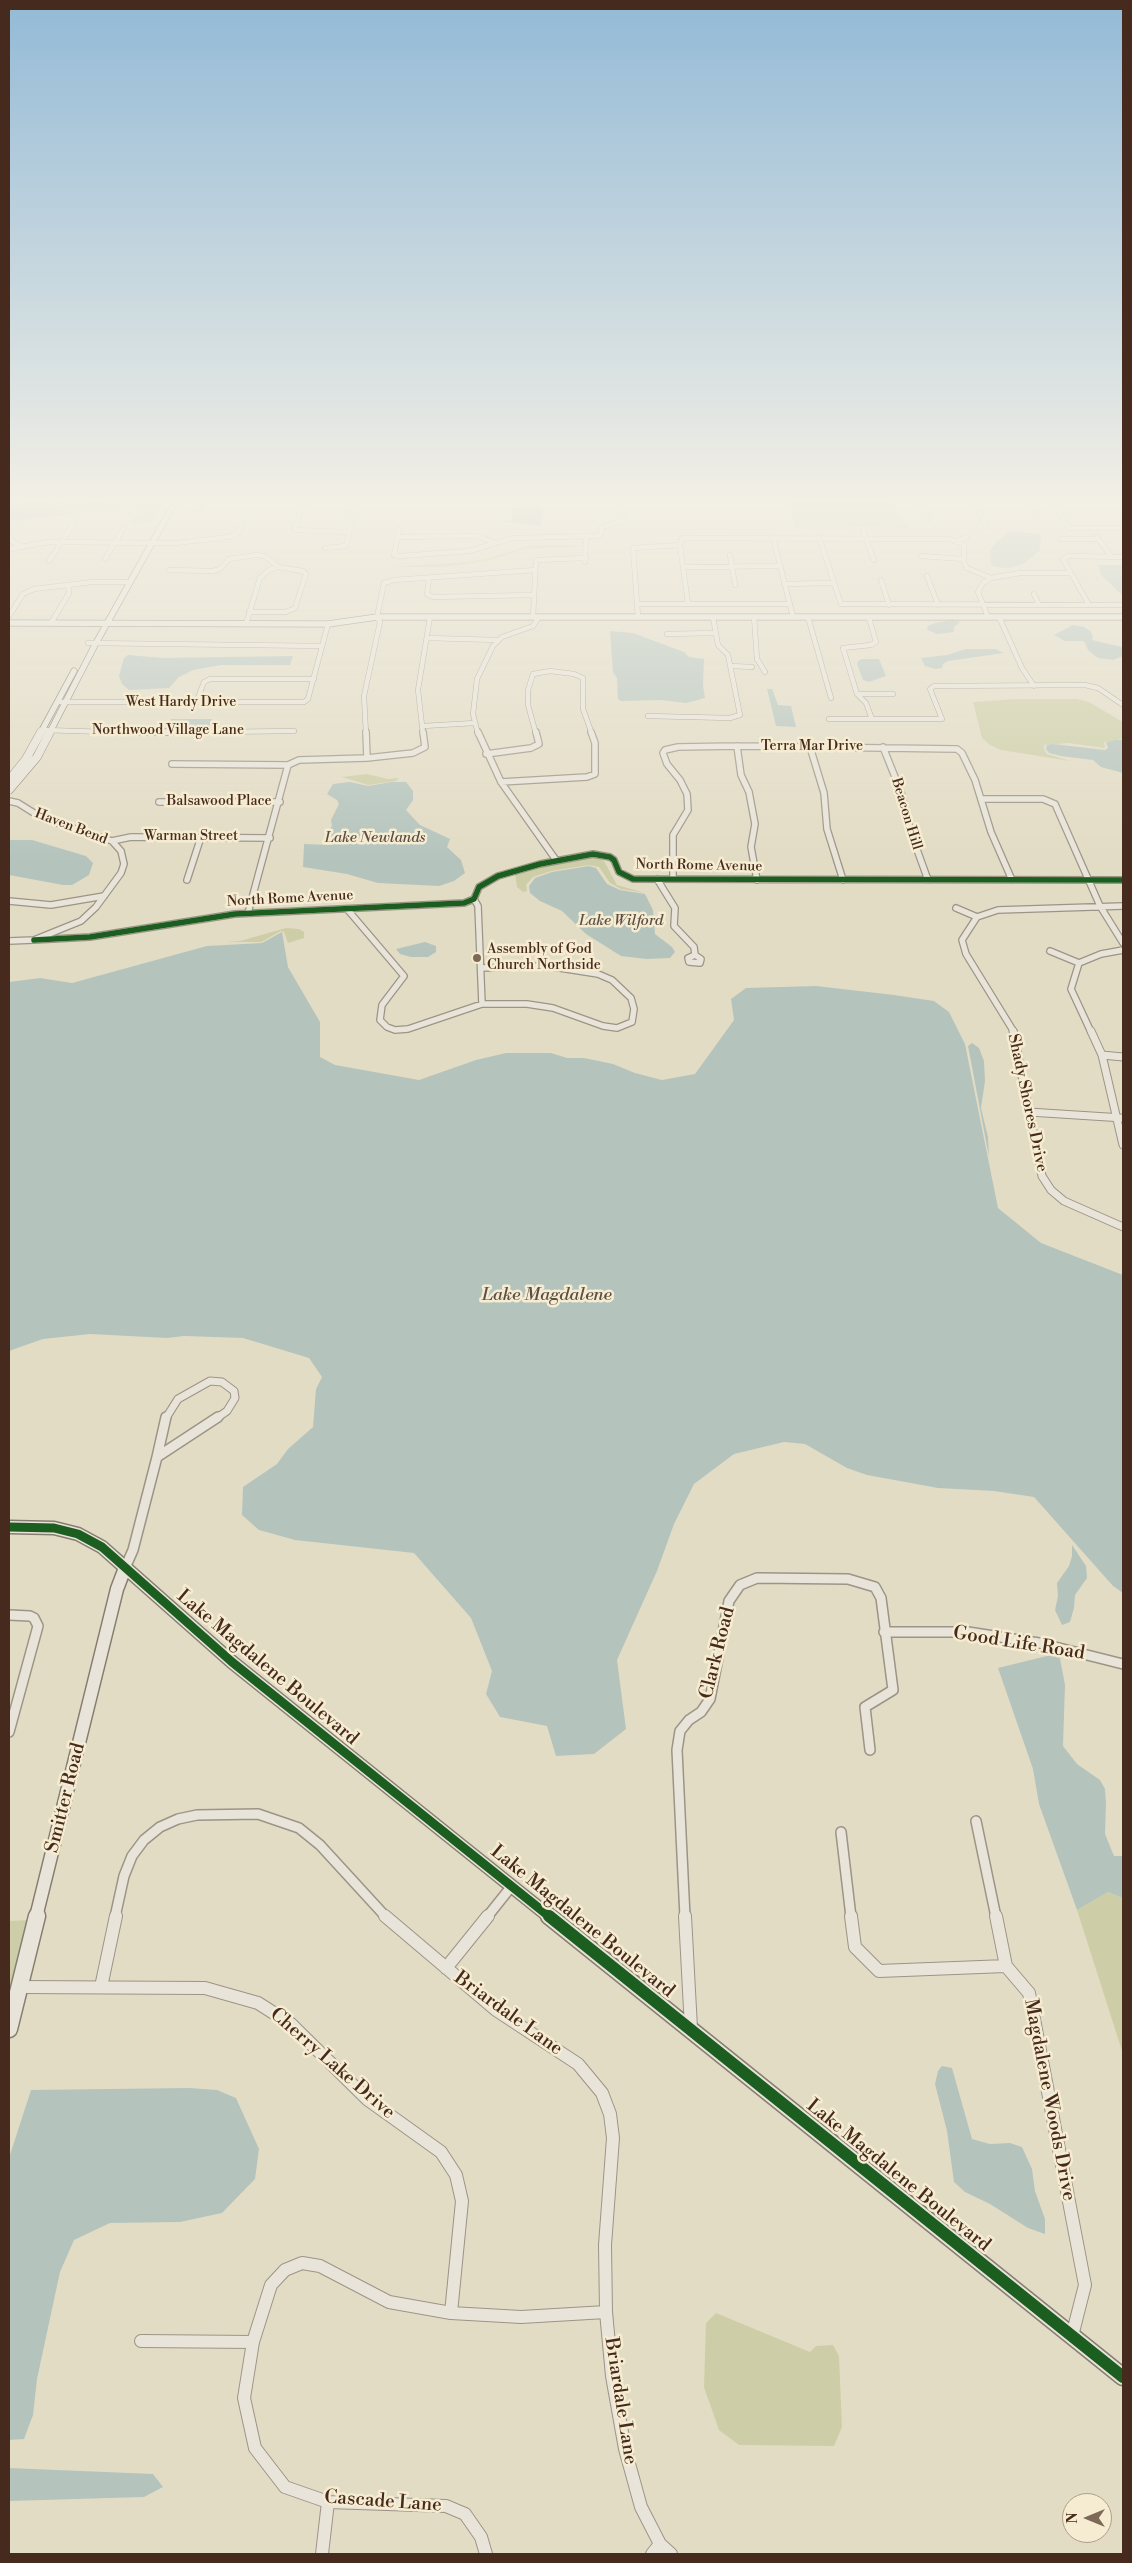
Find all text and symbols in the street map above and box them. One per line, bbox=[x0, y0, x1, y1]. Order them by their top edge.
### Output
street label: West Hardy Drive bbox=[126, 695, 236, 711]
street label: Northwood Village Lane bbox=[92, 723, 244, 739]
street label: Terra Mar Drive bbox=[761, 739, 863, 755]
street label: Beacon Hill bbox=[887, 776, 925, 852]
street label: Balsawood Place bbox=[166, 794, 272, 810]
street label: Haven Bend bbox=[32, 805, 110, 849]
street label: Warman Street bbox=[144, 829, 238, 845]
water label: Lake Newlands bbox=[325, 829, 425, 847]
street label: North Rome Avenue bbox=[636, 856, 762, 876]
street label: North Rome Avenue bbox=[226, 887, 354, 911]
water label: Lake Wilford bbox=[579, 912, 663, 930]
place label: Assembly of God Church Northside bbox=[487, 942, 601, 974]
marker: Assembly of God Church Northside bbox=[471, 952, 483, 964]
street label: Shady Shores Drive bbox=[1003, 1032, 1051, 1174]
water label: Lake Magdalene bbox=[482, 1285, 612, 1307]
street label: Lake Magdalene Boulevard bbox=[172, 1585, 362, 1751]
street label: Clark Road bbox=[696, 1605, 740, 1701]
street label: Good Life Road bbox=[952, 1622, 1086, 1666]
street label: Smitter Road bbox=[41, 1741, 91, 1855]
street label: Lake Magdalene Boulevard bbox=[485, 1841, 679, 2003]
street label: Briardale Lane bbox=[449, 1967, 567, 2061]
street label: Magdalene Woods Drive bbox=[1018, 1997, 1080, 2203]
street label: Cherry Lake Drive bbox=[265, 2003, 399, 2125]
street label: Lake Magdalene Boulevard bbox=[801, 2095, 995, 2257]
street label: Briardale Lane bbox=[599, 2336, 641, 2466]
street label: Cascade Lane bbox=[324, 2487, 442, 2517]
north arrow bbox=[1062, 2493, 1112, 2543]
text: N bbox=[1064, 2512, 1082, 2524]

